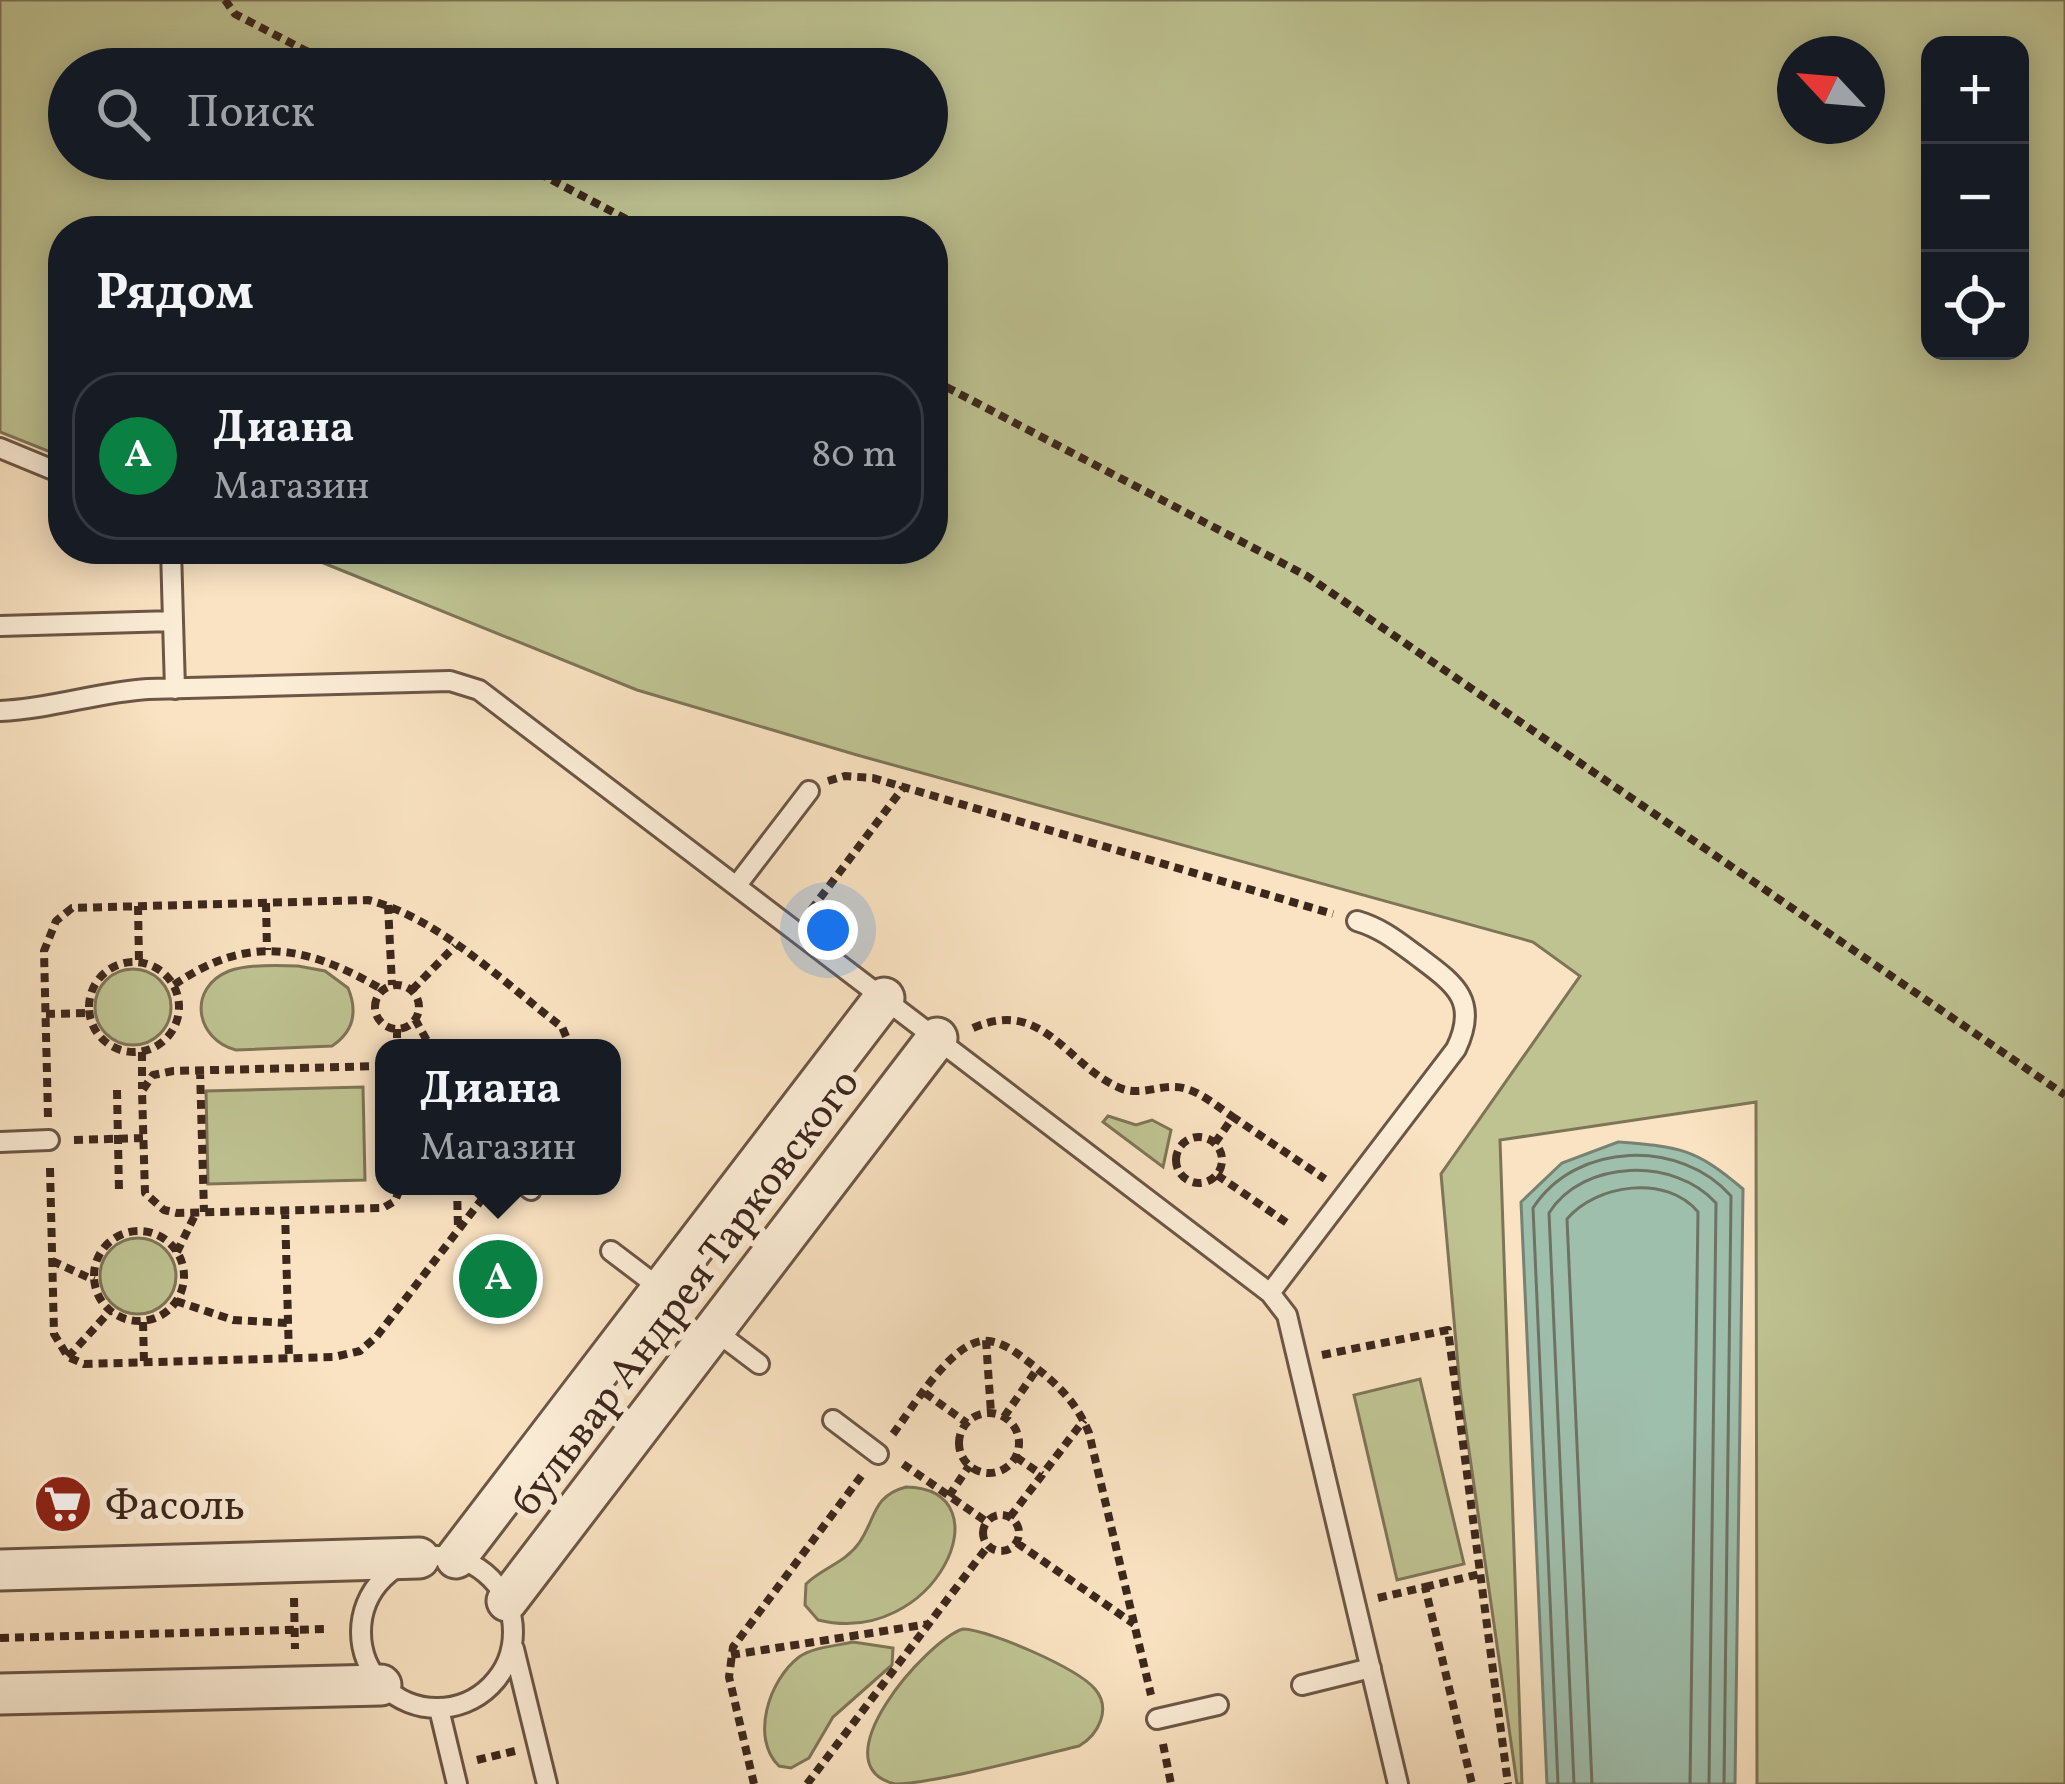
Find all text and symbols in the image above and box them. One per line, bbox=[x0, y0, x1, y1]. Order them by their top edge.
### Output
north arrow bbox=[1777, 36, 1885, 144]
map controls bbox=[1921, 36, 2029, 360]
button: + bbox=[1921, 36, 2029, 144]
search box bbox=[48, 48, 948, 180]
icon: search bbox=[90, 81, 156, 147]
text: Поиск bbox=[186, 83, 315, 146]
button: − bbox=[1921, 144, 2029, 252]
button: locate bbox=[1921, 252, 2029, 360]
text: Рядом bbox=[96, 259, 254, 330]
text: Диана bbox=[213, 398, 354, 461]
text: A bbox=[124, 429, 152, 483]
text: 80 m bbox=[811, 429, 897, 483]
text: Магазин bbox=[213, 461, 370, 515]
your location bbox=[798, 900, 858, 960]
popup bbox=[375, 1039, 621, 1195]
street label: бульвар Андрея Тарковского bbox=[500, 1058, 876, 1530]
text: Диана bbox=[420, 1059, 561, 1122]
text: Магазин bbox=[420, 1122, 576, 1176]
pin: A bbox=[459, 1234, 537, 1324]
supermarket icon: Фасоль bbox=[32, 1473, 94, 1535]
place label: Фасоль bbox=[105, 1479, 245, 1538]

